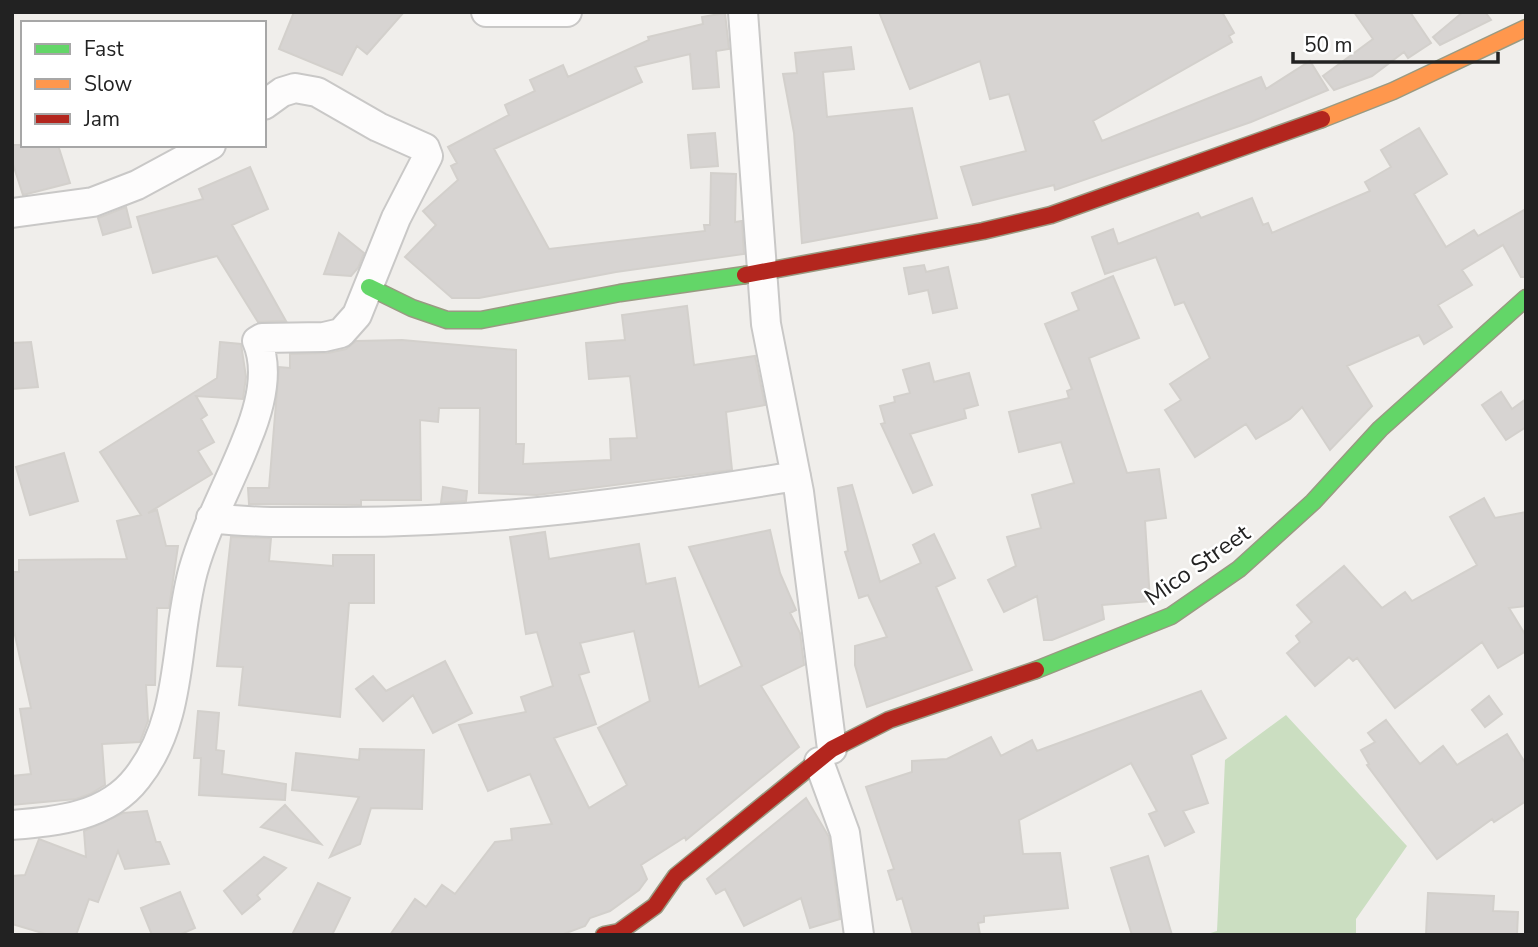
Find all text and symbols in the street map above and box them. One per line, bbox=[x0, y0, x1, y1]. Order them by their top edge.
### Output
legend bbox=[21, 21, 266, 147]
scale bar bbox=[1293, 21, 1498, 65]
text: 50 m bbox=[1304, 31, 1353, 59]
text: Fast bbox=[84, 35, 124, 63]
text: Slow bbox=[84, 70, 133, 98]
text: Jam bbox=[83, 105, 120, 133]
street label: Mico Street bbox=[1138, 517, 1257, 613]

